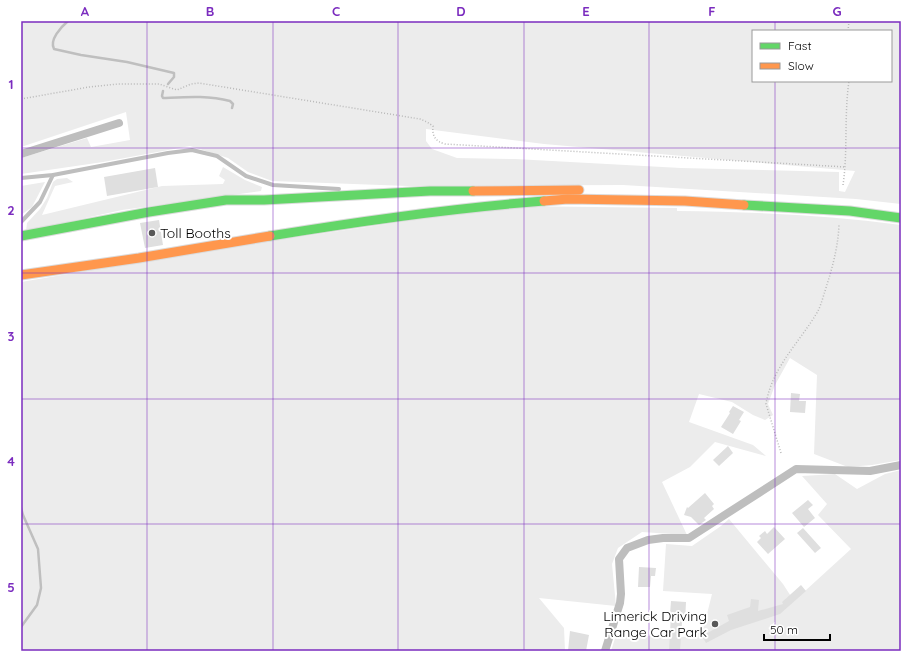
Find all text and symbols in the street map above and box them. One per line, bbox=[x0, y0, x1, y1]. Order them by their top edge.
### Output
text: A bbox=[81, 3, 90, 19]
text: B bbox=[206, 3, 214, 19]
text: C bbox=[332, 3, 340, 19]
text: D bbox=[456, 3, 466, 19]
text: E bbox=[582, 3, 590, 19]
text: F bbox=[708, 3, 716, 19]
text: G bbox=[832, 3, 842, 19]
legend bbox=[752, 30, 892, 82]
text: Fast bbox=[788, 38, 812, 53]
text: Slow bbox=[788, 58, 814, 73]
text: 1 bbox=[8, 76, 14, 92]
text: 2 bbox=[7, 202, 15, 218]
place label: Toll Booths bbox=[160, 224, 231, 242]
marker: Toll Booths bbox=[147, 228, 157, 238]
text: 3 bbox=[8, 328, 15, 344]
text: 4 bbox=[7, 453, 15, 469]
text: 5 bbox=[7, 579, 15, 595]
place label: Limerick Driving Range Car Park bbox=[603, 607, 707, 641]
scale bar bbox=[764, 616, 830, 642]
marker: Limerick Driving Range Car Park bbox=[710, 619, 720, 629]
text: 50 m bbox=[770, 622, 798, 637]

